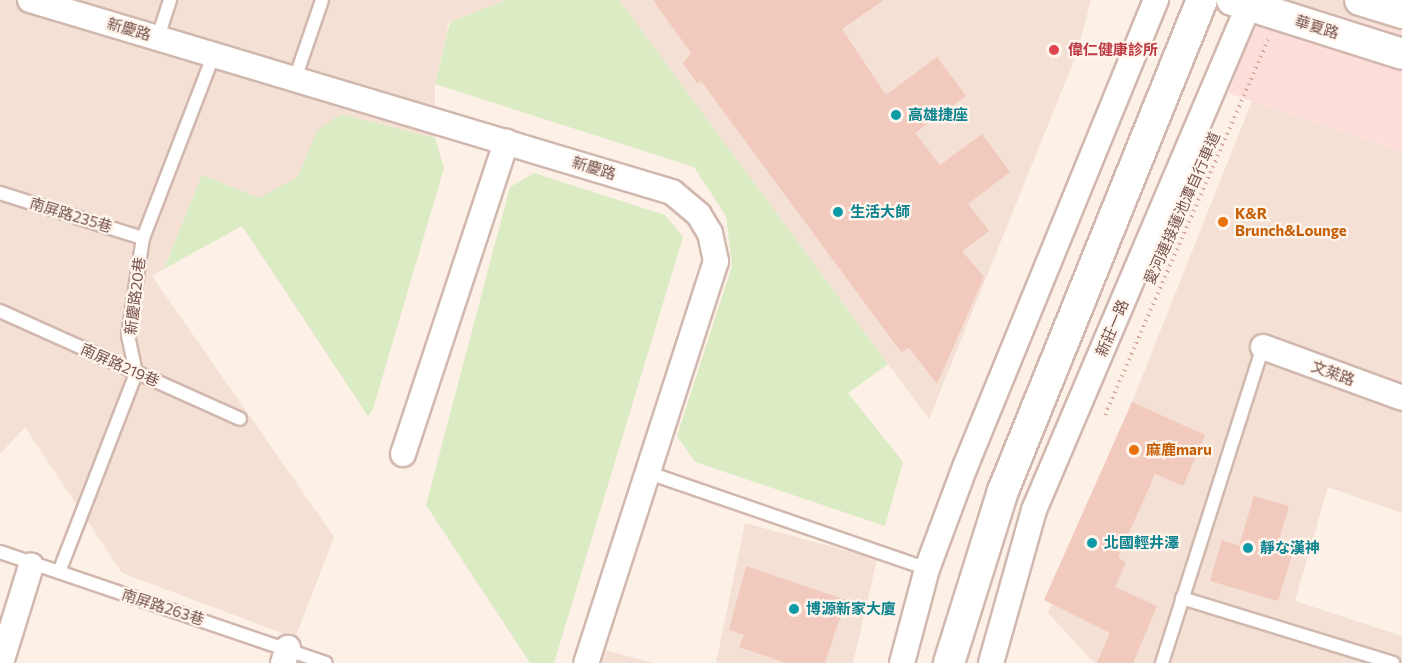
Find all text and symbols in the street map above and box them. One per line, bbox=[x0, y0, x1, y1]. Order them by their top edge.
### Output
street label: 華夏路 bbox=[1293, 12, 1341, 42]
street label: 新慶路 bbox=[105, 14, 153, 44]
marker: 偉仁健康診所 bbox=[1045, 41, 1063, 59]
place label: 偉仁健康診所 bbox=[1068, 41, 1158, 59]
place label: 高雄捷座 bbox=[908, 106, 968, 124]
marker: 高雄捷座 bbox=[889, 108, 903, 122]
street label: 愛河連接蓮池潭自行車道 bbox=[1140, 129, 1224, 287]
street label: 新慶路 bbox=[570, 153, 618, 183]
street label: 南屏路235巷 bbox=[27, 194, 115, 236]
place label: 生活大師 bbox=[850, 203, 910, 221]
place label: K&R Brunch&Lounge bbox=[1235, 204, 1347, 239]
marker: 生活大師 bbox=[831, 205, 845, 219]
marker: K&R Brunch&Lounge bbox=[1216, 215, 1230, 229]
street label: 新慶路20巷 bbox=[121, 256, 149, 336]
street label: 新莊一路 bbox=[1092, 297, 1132, 359]
street label: 南屏路219巷 bbox=[78, 340, 162, 390]
street label: 文萊路 bbox=[1309, 357, 1357, 389]
place label: 麻鹿maru bbox=[1146, 441, 1212, 459]
marker: 麻鹿maru bbox=[1127, 443, 1141, 457]
place label: 北國輕井澤 bbox=[1104, 534, 1179, 552]
marker: 北國輕井澤 bbox=[1085, 536, 1099, 550]
place label: 靜な漢神 bbox=[1260, 539, 1320, 557]
marker: 靜な漢神 bbox=[1241, 541, 1255, 555]
street label: 南屏路263巷 bbox=[119, 585, 207, 629]
place label: 博源新家大廈 bbox=[806, 600, 896, 618]
marker: 博源新家大廈 bbox=[787, 602, 801, 616]

